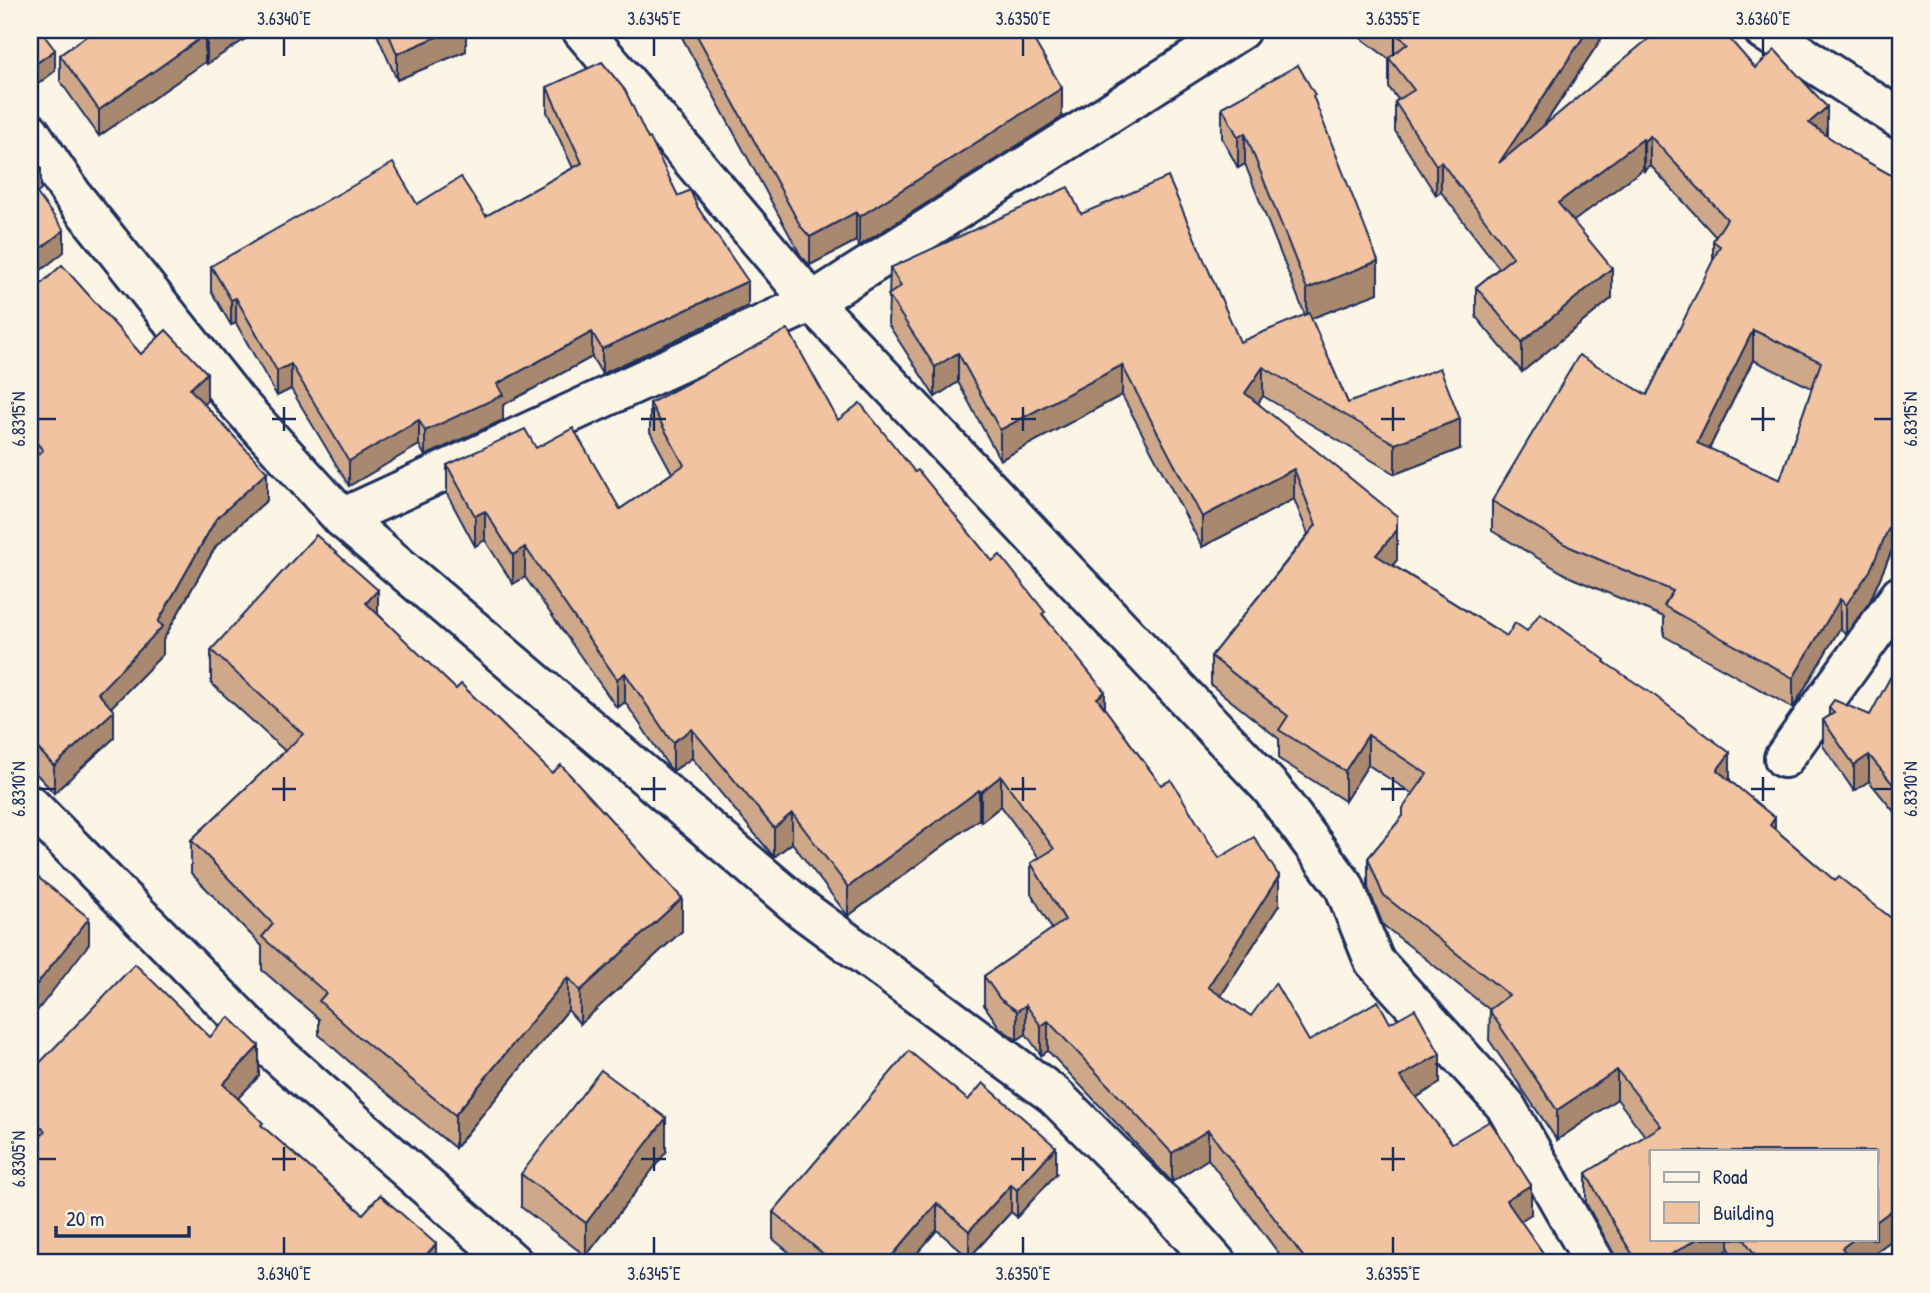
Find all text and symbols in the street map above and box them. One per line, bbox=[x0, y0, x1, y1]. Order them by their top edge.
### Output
text: 3.6340°E bbox=[257, 6, 311, 31]
text: 3.6345°E bbox=[627, 6, 681, 31]
text: 3.6350°E bbox=[996, 6, 1051, 31]
text: 3.6355°E bbox=[1366, 6, 1420, 31]
text: 3.6360°E bbox=[1736, 6, 1790, 31]
text: 6.8315°N bbox=[6, 392, 31, 446]
text: 6.8315°N bbox=[1898, 392, 1923, 446]
text: 6.8310°N bbox=[6, 761, 31, 817]
text: 6.8310°N bbox=[1898, 761, 1923, 817]
text: 6.8305°N bbox=[6, 1131, 31, 1187]
legend bbox=[1650, 1150, 1878, 1240]
text: Road bbox=[1713, 1162, 1747, 1191]
scale bar bbox=[56, 1195, 189, 1239]
text: Building bbox=[1713, 1198, 1774, 1227]
text: 20 m bbox=[66, 1204, 104, 1233]
text: 3.6340°E bbox=[257, 1261, 311, 1286]
text: 3.6345°E bbox=[627, 1261, 681, 1286]
text: 3.6350°E bbox=[996, 1261, 1051, 1286]
text: 3.6355°E bbox=[1366, 1261, 1420, 1286]

